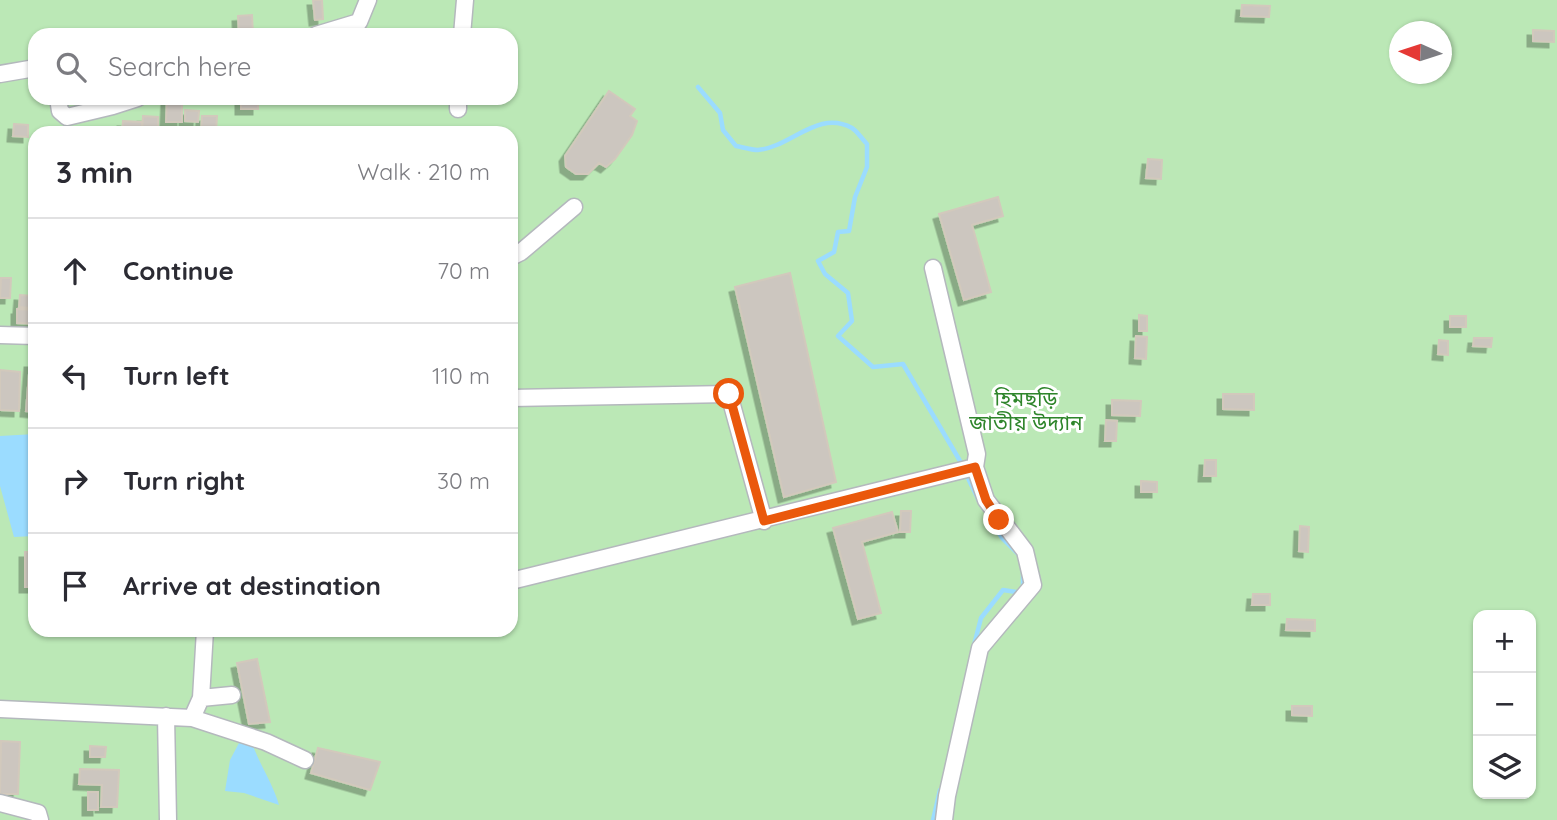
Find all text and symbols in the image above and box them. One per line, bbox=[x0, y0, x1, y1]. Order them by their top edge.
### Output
north arrow bbox=[1389, 21, 1452, 84]
search box bbox=[28, 28, 518, 105]
icon: search bbox=[52, 48, 90, 86]
text: Search here bbox=[108, 50, 252, 83]
text: 3 min bbox=[56, 153, 133, 191]
text: Walk · 210 m bbox=[357, 157, 490, 186]
icon: ahead bbox=[56, 252, 94, 290]
text: Continue bbox=[123, 254, 234, 287]
text: 70 m bbox=[437, 256, 490, 285]
icon: left bbox=[56, 357, 94, 395]
text: Turn left bbox=[123, 359, 230, 392]
text: 110 m bbox=[432, 361, 490, 390]
route start bbox=[713, 378, 744, 409]
park label: হিমছড়ি জাতীয় উদ্যান bbox=[968, 385, 1083, 435]
icon: right bbox=[56, 462, 94, 500]
text: Turn right bbox=[123, 464, 245, 497]
text: 30 m bbox=[437, 466, 490, 495]
route end bbox=[983, 504, 1014, 535]
icon: arrive bbox=[56, 567, 94, 605]
text: Arrive at destination bbox=[123, 569, 381, 602]
map controls bbox=[1473, 610, 1536, 799]
button: + bbox=[1473, 610, 1536, 673]
button: − bbox=[1473, 673, 1536, 736]
button: layers bbox=[1473, 736, 1536, 799]

